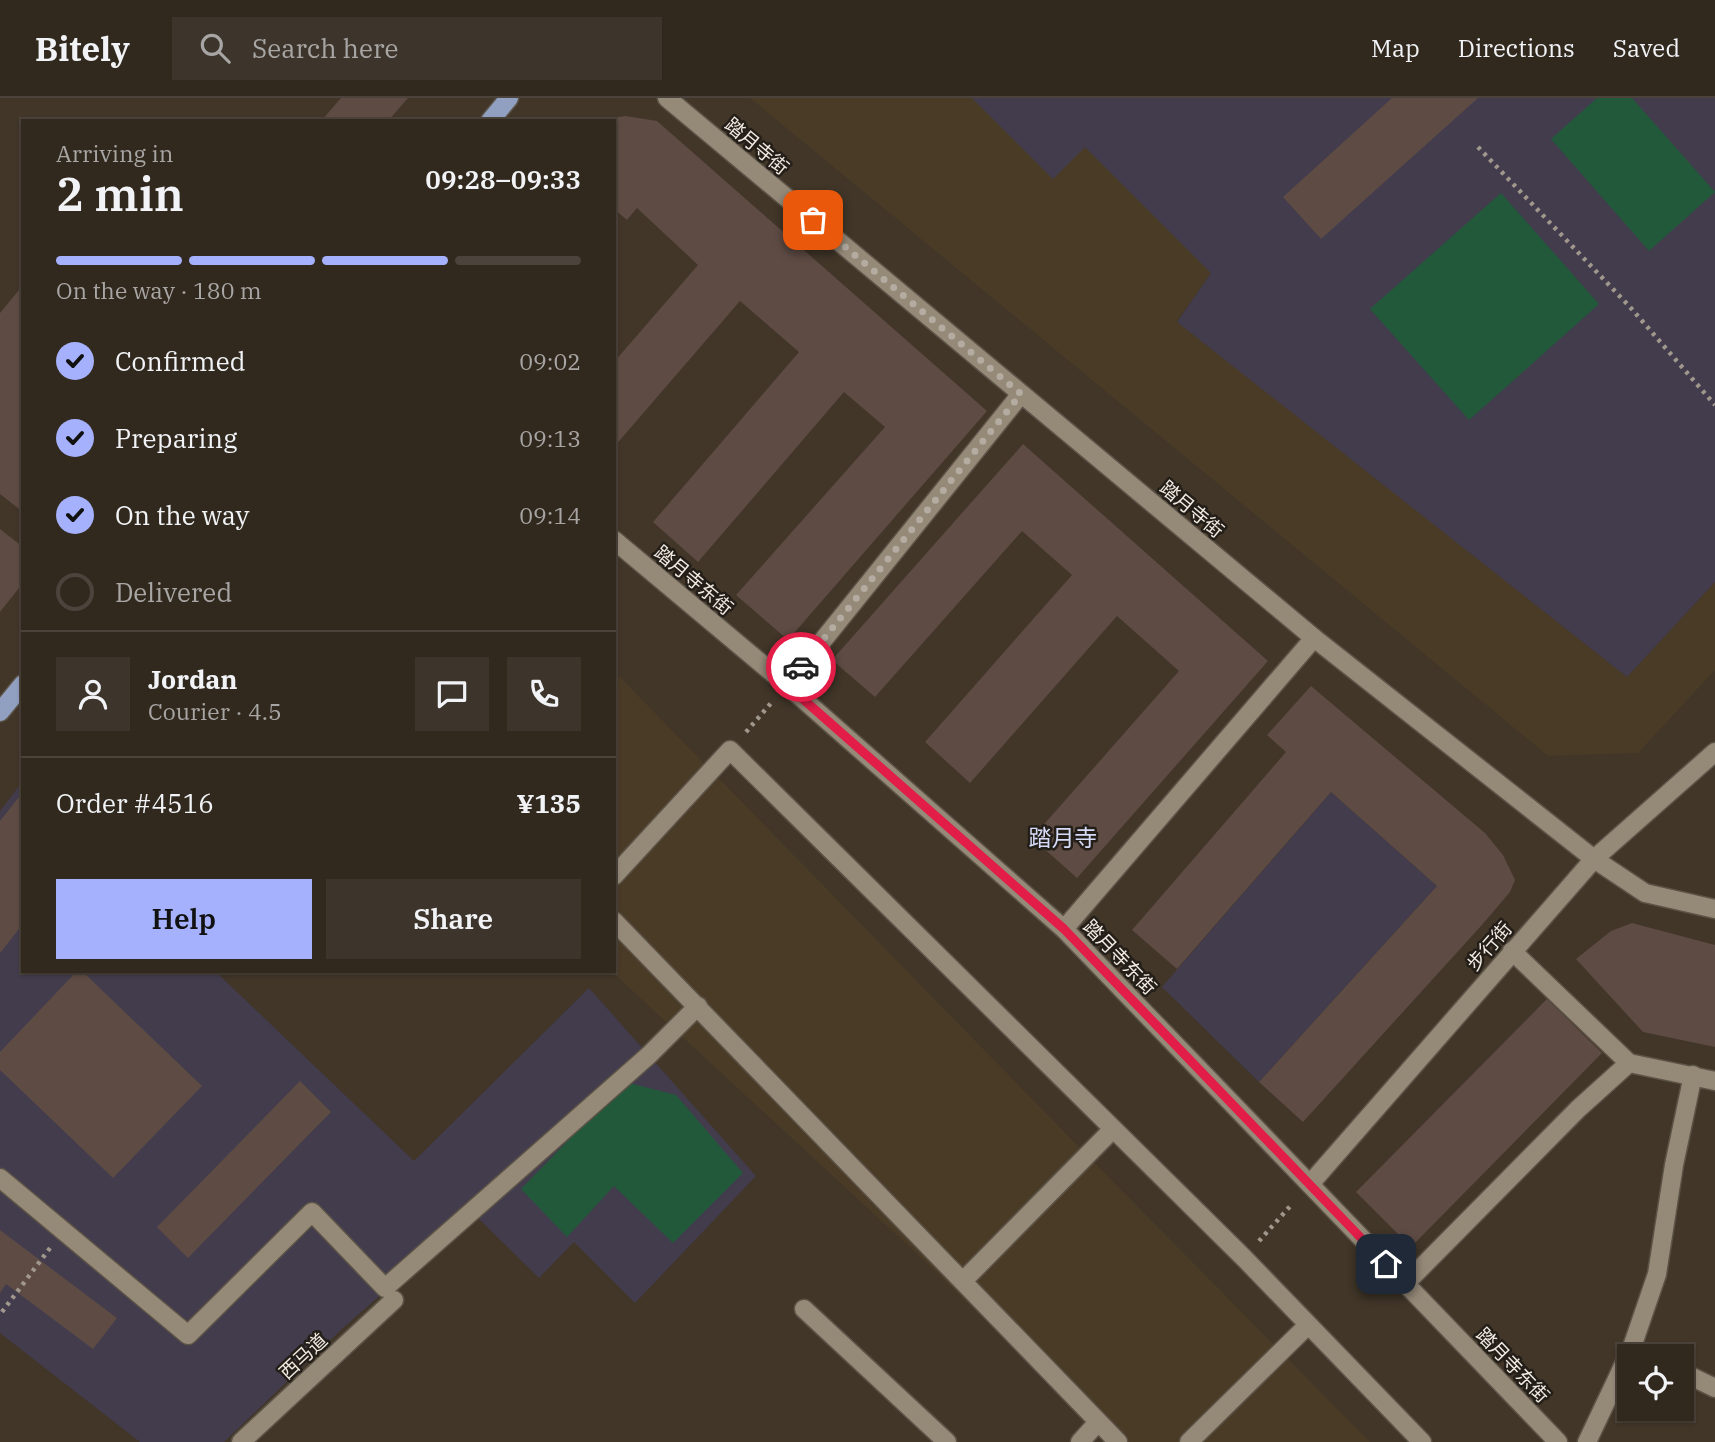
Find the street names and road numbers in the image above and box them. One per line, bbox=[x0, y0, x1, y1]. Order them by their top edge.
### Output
street label: 踏月寺街 bbox=[720, 112, 794, 180]
street label: 踏月寺街 bbox=[1155, 475, 1229, 543]
street label: 踏月寺东街 bbox=[650, 540, 738, 620]
street label: 踏月寺东街 bbox=[1078, 914, 1162, 1000]
street label: 步行街 bbox=[1461, 917, 1517, 975]
street label: 踏月寺东街 bbox=[1471, 1322, 1555, 1408]
street label: 西马道 bbox=[274, 1328, 332, 1384]

